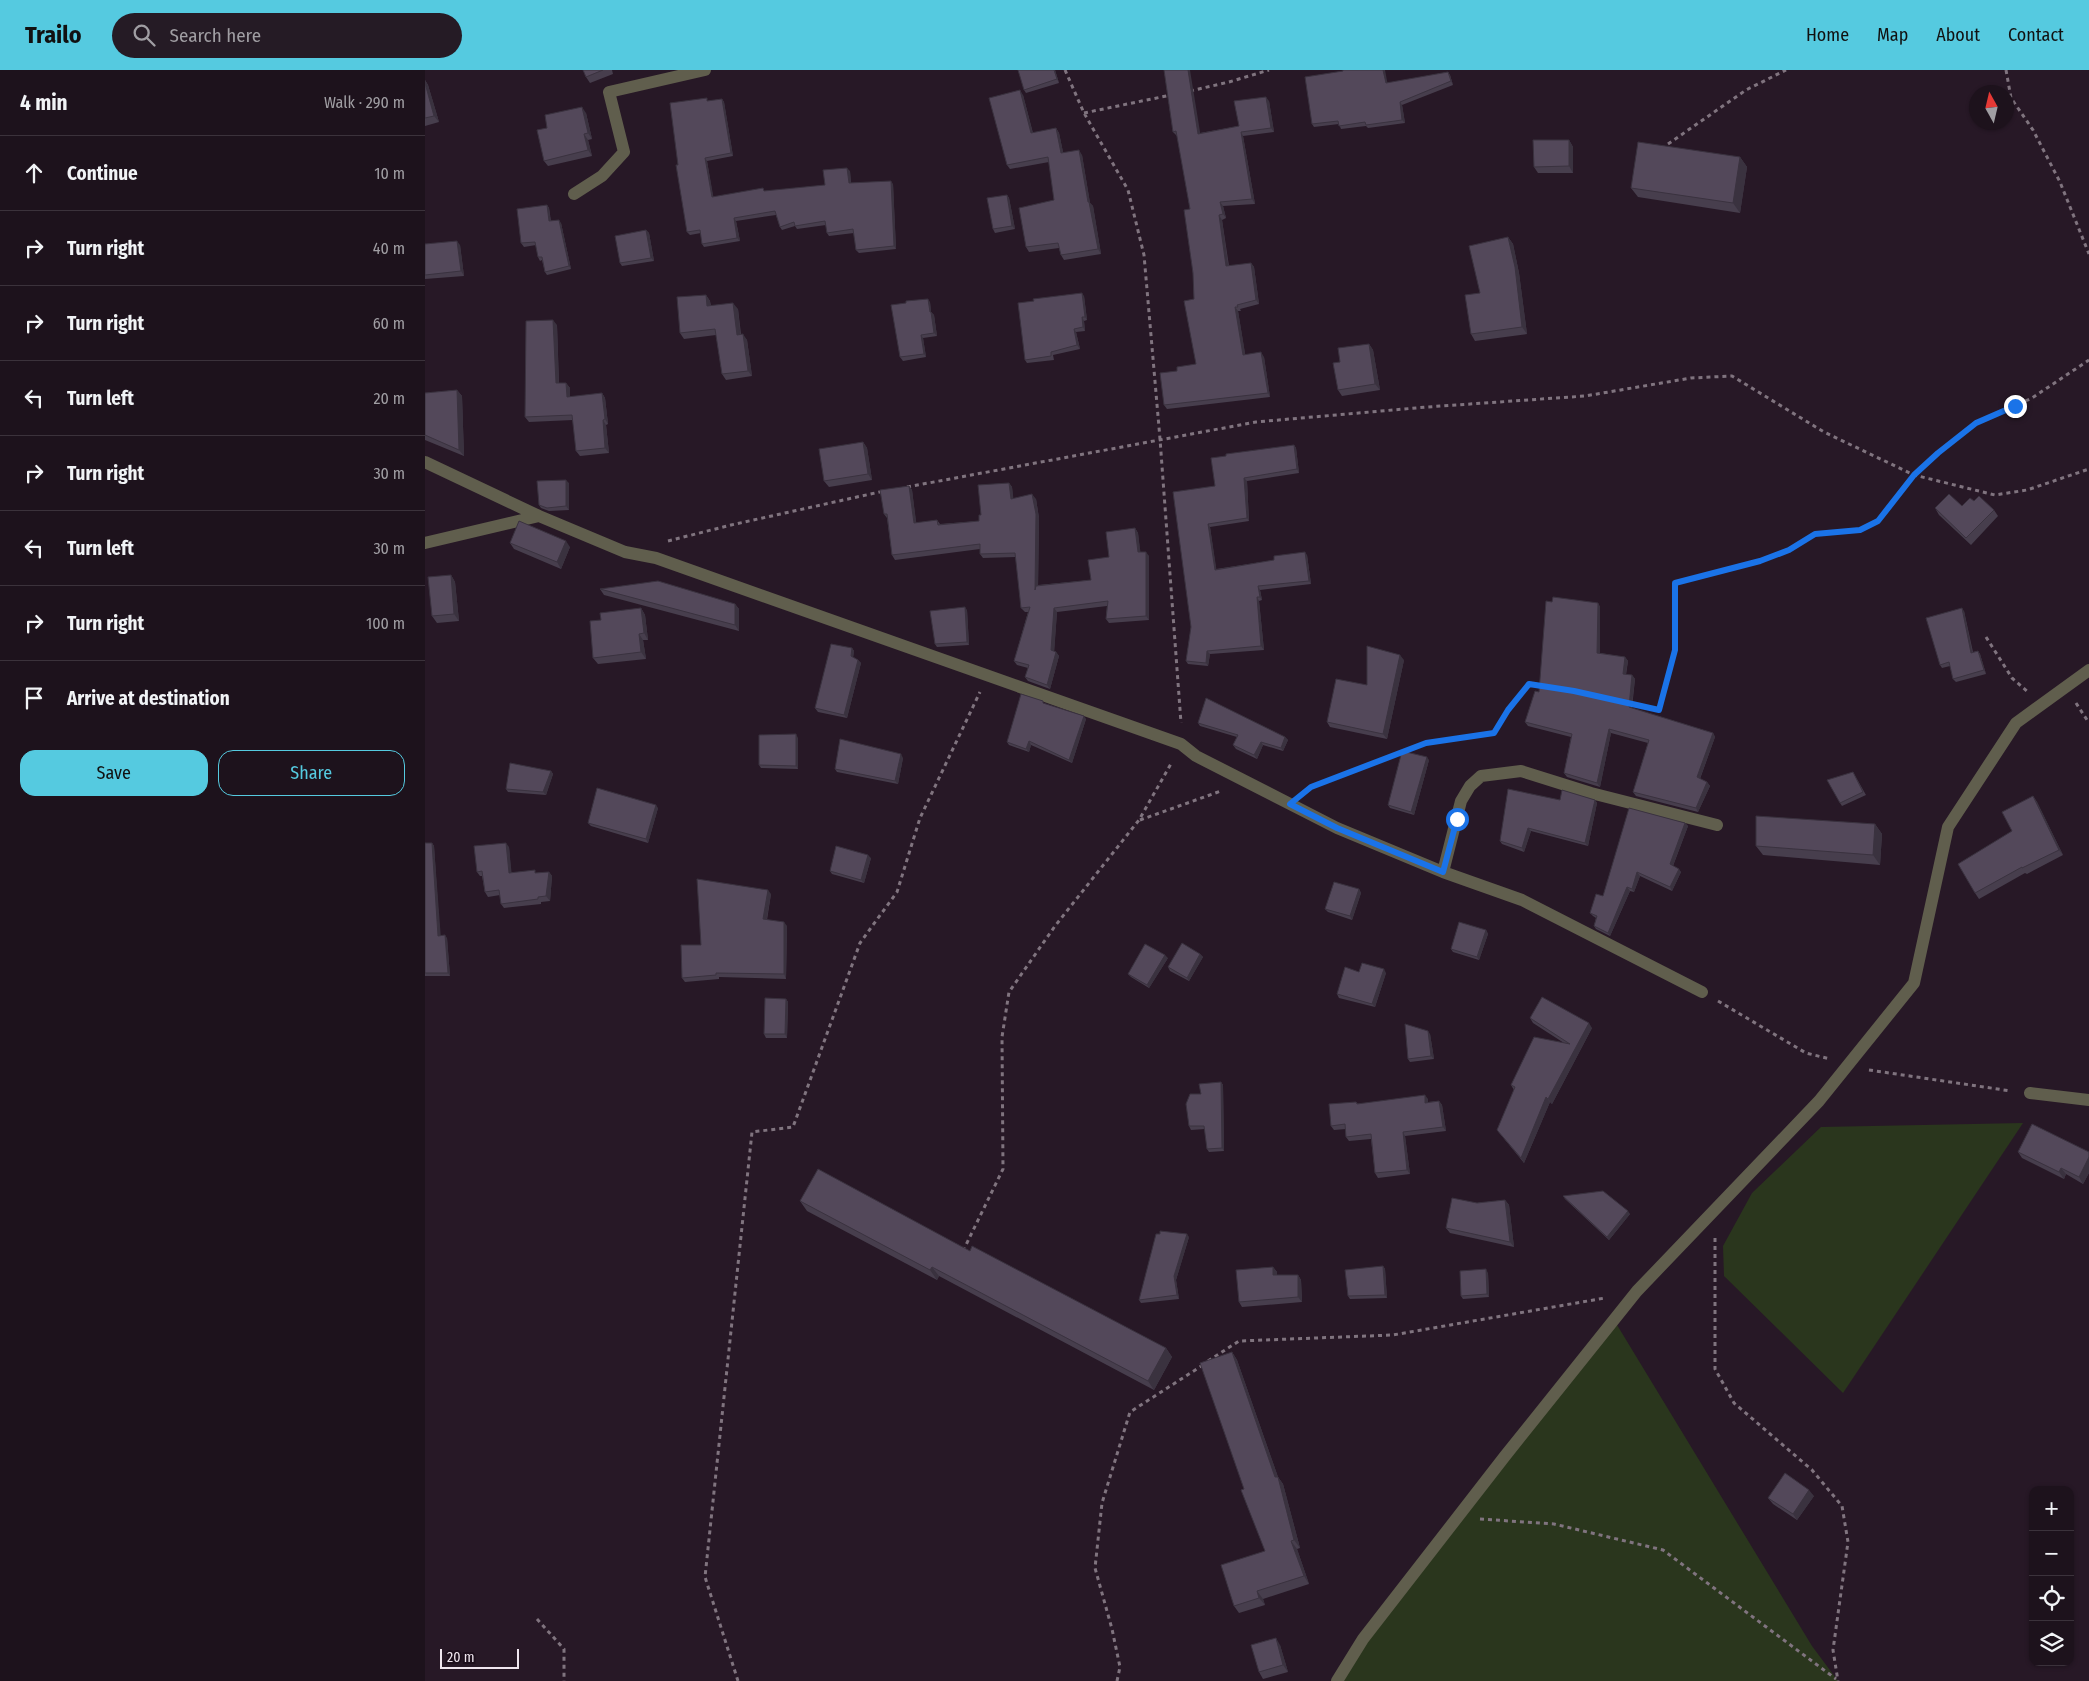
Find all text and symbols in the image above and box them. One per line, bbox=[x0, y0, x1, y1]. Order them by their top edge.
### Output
search box bbox=[112, 13, 462, 58]
text: Trailo bbox=[25, 21, 82, 49]
icon: search bbox=[130, 21, 158, 49]
text: Search here bbox=[170, 24, 261, 47]
text: Home bbox=[1806, 24, 1849, 46]
text: Map bbox=[1877, 24, 1908, 46]
text: About bbox=[1936, 24, 1980, 46]
text: Contact bbox=[2008, 24, 2064, 46]
north arrow bbox=[1969, 85, 2014, 130]
text: 4 min bbox=[20, 90, 68, 116]
text: Walk · 290 m bbox=[324, 93, 405, 112]
icon: ahead bbox=[20, 159, 48, 187]
text: Continue bbox=[67, 162, 138, 185]
text: 10 m bbox=[374, 164, 405, 183]
icon: right bbox=[20, 234, 48, 262]
text: Turn right bbox=[67, 237, 144, 260]
text: 40 m bbox=[373, 239, 405, 258]
icon: right bbox=[20, 309, 48, 337]
text: Turn right bbox=[67, 312, 144, 335]
text: 60 m bbox=[373, 314, 405, 333]
icon: left bbox=[20, 384, 48, 412]
text: Turn left bbox=[67, 387, 134, 410]
text: 20 m bbox=[374, 389, 405, 408]
route end bbox=[2004, 395, 2027, 418]
icon: right bbox=[20, 459, 48, 487]
text: Turn right bbox=[67, 462, 144, 485]
text: 30 m bbox=[373, 464, 405, 483]
icon: left bbox=[20, 534, 48, 562]
text: Turn left bbox=[67, 537, 134, 560]
text: 30 m bbox=[373, 539, 405, 558]
icon: right bbox=[20, 609, 48, 637]
text: Turn right bbox=[67, 612, 144, 635]
text: 100 m bbox=[366, 614, 405, 633]
icon: arrive bbox=[20, 684, 48, 712]
text: Arrive at destination bbox=[67, 687, 230, 710]
button: Save bbox=[20, 750, 208, 796]
button: Share bbox=[218, 750, 405, 796]
route start bbox=[1446, 808, 1469, 831]
map controls bbox=[2029, 1486, 2074, 1666]
button: + bbox=[2029, 1486, 2074, 1531]
button: − bbox=[2029, 1531, 2074, 1576]
button: locate bbox=[2029, 1576, 2074, 1621]
button: layers bbox=[2029, 1621, 2074, 1666]
scale bar bbox=[440, 1646, 519, 1669]
text: 20 m bbox=[447, 1649, 475, 1666]

